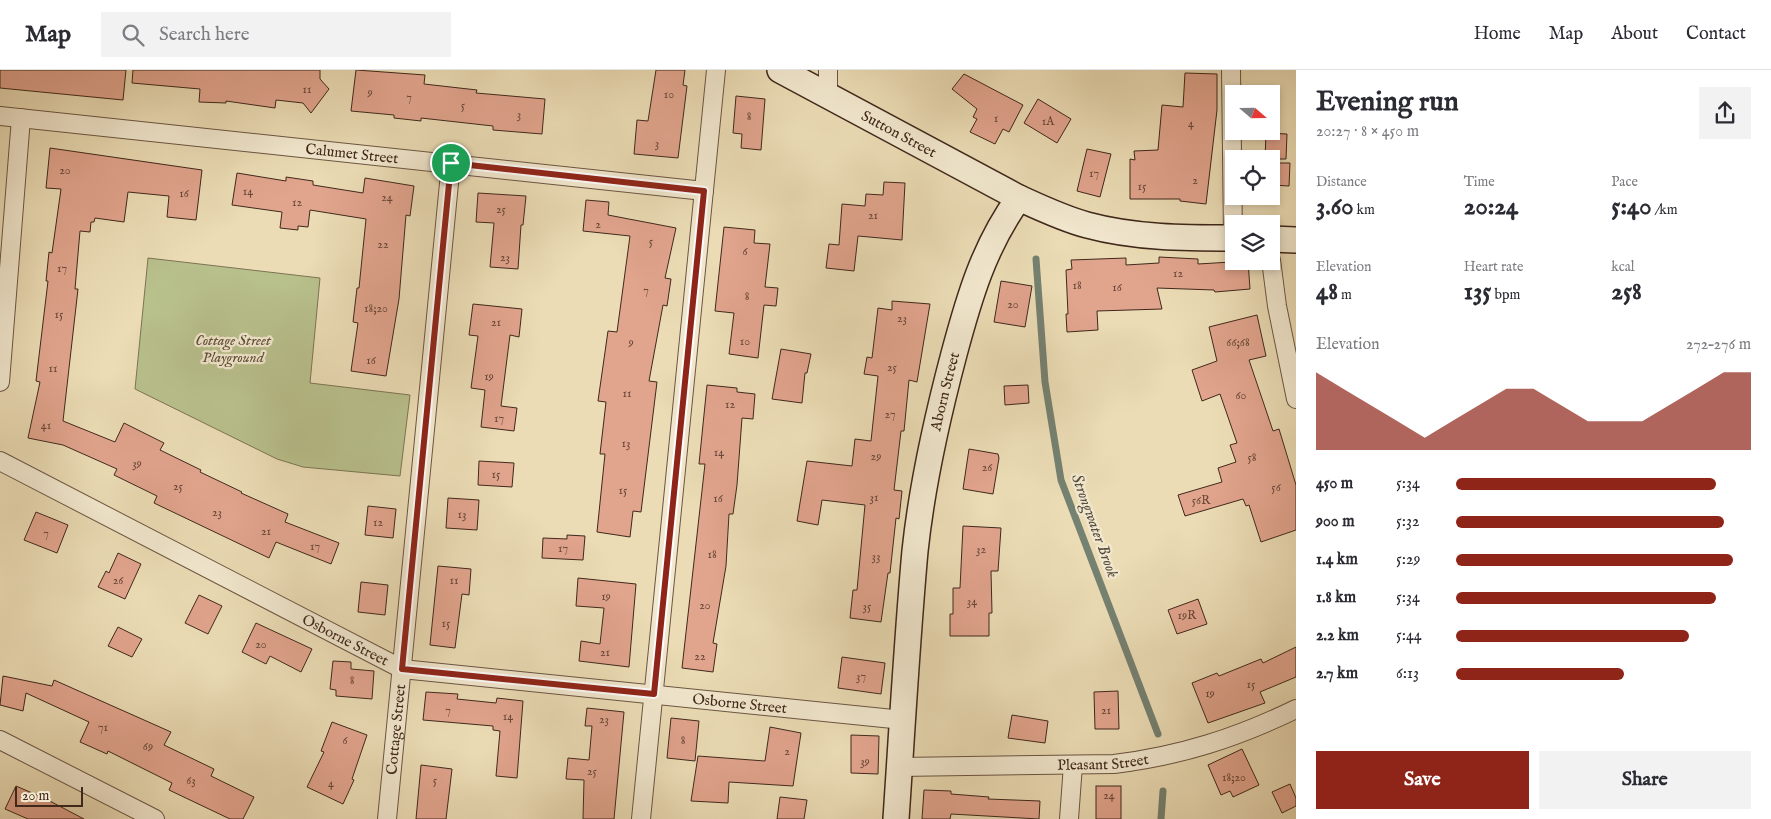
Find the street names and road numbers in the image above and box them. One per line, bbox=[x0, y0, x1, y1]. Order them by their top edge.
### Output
street label: Sutton Street bbox=[858, 106, 940, 162]
street label: Calumet Street bbox=[305, 139, 399, 168]
street label: Aborn Street bbox=[926, 350, 964, 434]
street label: Osborne Street bbox=[299, 610, 392, 670]
street label: Cottage Street bbox=[382, 683, 410, 776]
street label: Osborne Street bbox=[692, 689, 788, 718]
street label: Pleasant Street bbox=[1057, 749, 1150, 774]

